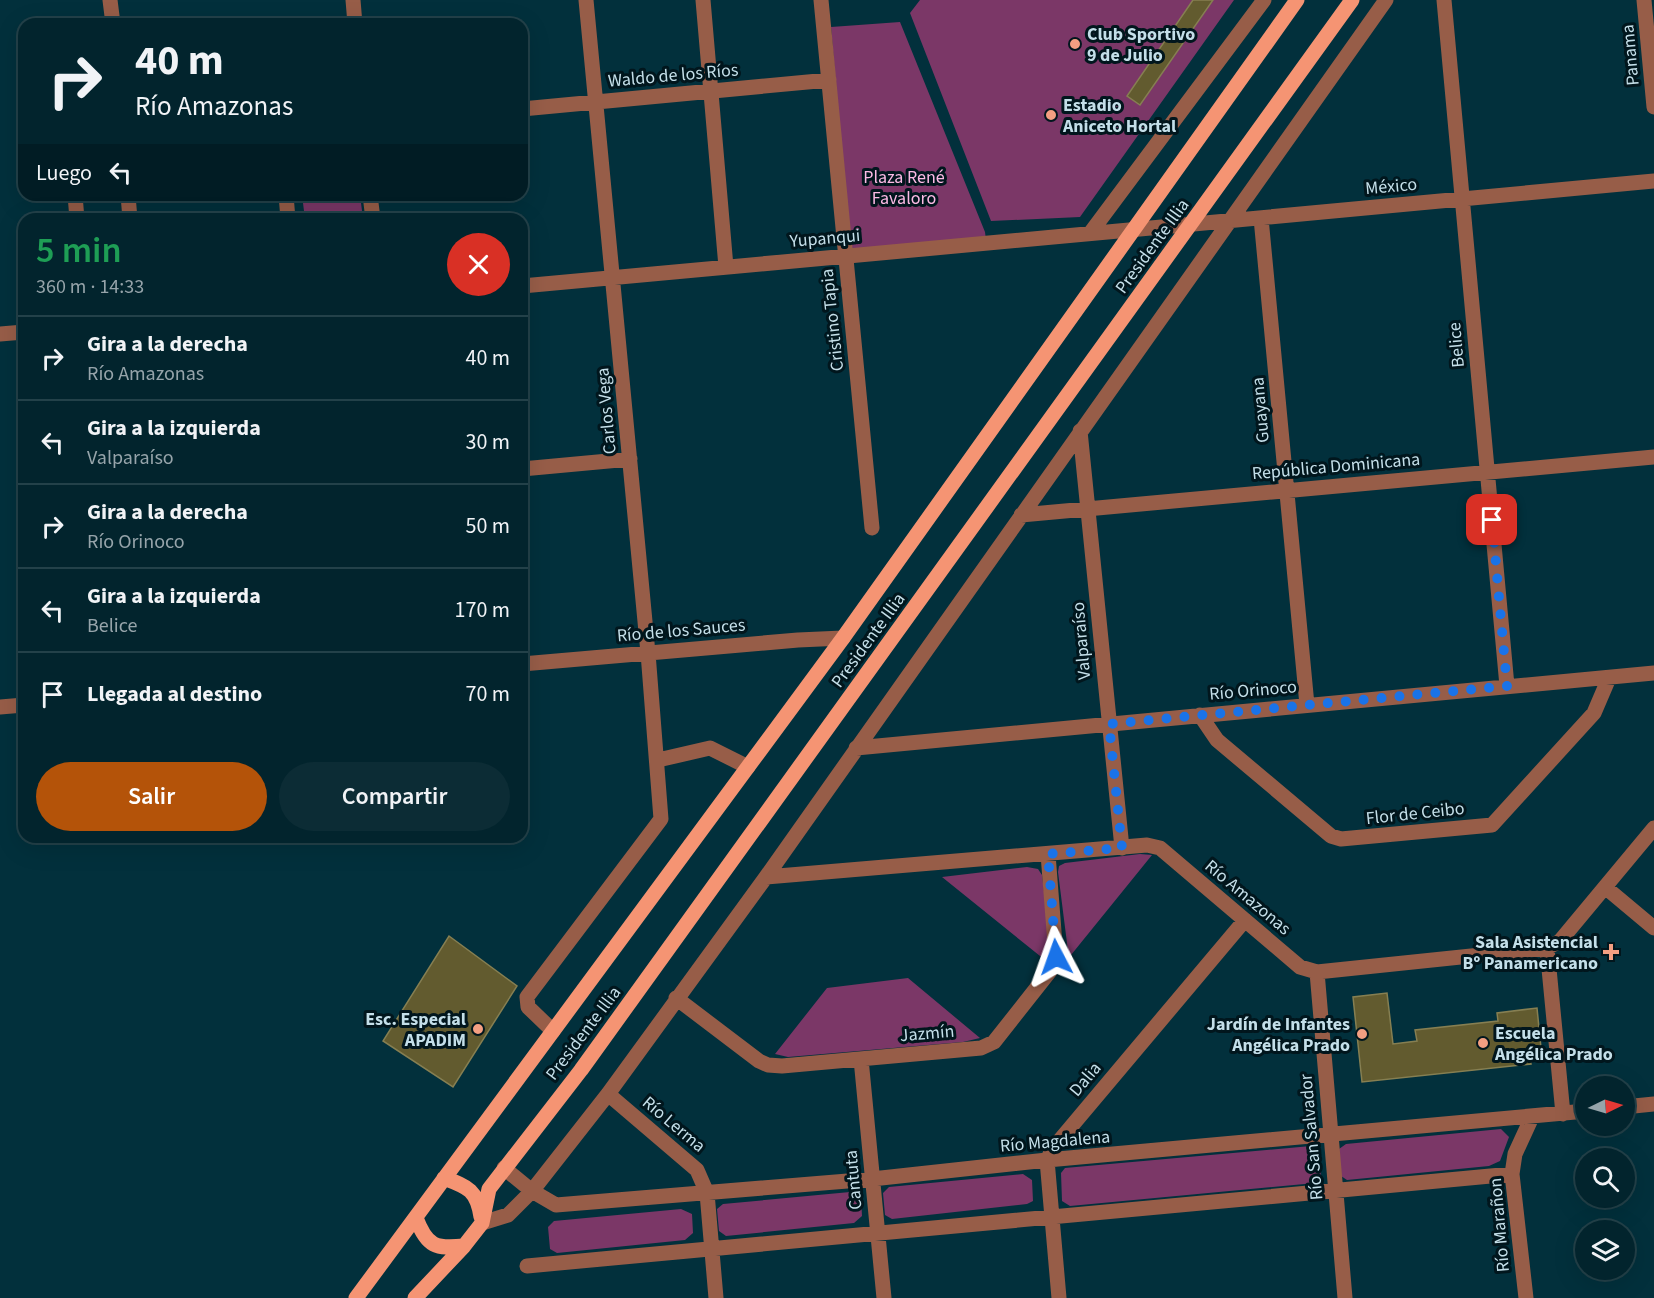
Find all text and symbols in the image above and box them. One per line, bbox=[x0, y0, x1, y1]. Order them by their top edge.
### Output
place label: Club Sportivo 9 de Julio bbox=[1087, 22, 1195, 68]
street label: Panama bbox=[1615, 23, 1646, 87]
text: 40 m bbox=[135, 31, 224, 91]
marker: Club Sportivo 9 de Julio bbox=[1068, 37, 1082, 51]
icon: right bbox=[36, 42, 114, 120]
street label: Waldo de los Ríos bbox=[607, 57, 739, 94]
text: Río Amazonas bbox=[135, 87, 293, 126]
place label: Estadio Aniceto Hortal bbox=[1062, 93, 1176, 139]
marker: Estadio Aniceto Hortal bbox=[1044, 108, 1058, 122]
icon: left bbox=[104, 156, 137, 189]
text: Luego bbox=[36, 157, 92, 189]
park label: Plaza René Favaloro bbox=[863, 165, 945, 211]
street label: México bbox=[1364, 172, 1418, 201]
street label: Presidente Illia bbox=[1109, 194, 1195, 299]
street label: Yupanqui bbox=[788, 223, 861, 254]
text: 5 min bbox=[36, 225, 122, 276]
button: close bbox=[447, 233, 510, 296]
street label: Cristino Tapia bbox=[815, 268, 850, 372]
text: 360 m · 14:33 bbox=[36, 273, 144, 301]
street label: Belice bbox=[1442, 321, 1471, 369]
text: Gira a la derecha bbox=[87, 328, 248, 360]
icon: right bbox=[36, 342, 69, 375]
text: 40 m bbox=[465, 342, 510, 374]
text: Río Amazonas bbox=[87, 360, 204, 388]
street label: Carlos Vega bbox=[590, 367, 623, 455]
street label: Guayana bbox=[1245, 376, 1276, 444]
text: Gira a la izquierda bbox=[87, 412, 261, 444]
icon: left bbox=[36, 426, 69, 459]
text: 30 m bbox=[465, 426, 510, 458]
text: Valparaíso bbox=[87, 444, 174, 472]
street label: República Dominicana bbox=[1251, 447, 1421, 486]
pin bbox=[1466, 494, 1517, 545]
text: Gira a la derecha bbox=[87, 496, 248, 528]
icon: arrive bbox=[1475, 503, 1508, 536]
icon: right bbox=[36, 510, 69, 543]
text: 50 m bbox=[465, 510, 510, 542]
text: Río Orinoco bbox=[87, 528, 185, 556]
text: Gira a la izquierda bbox=[87, 580, 261, 612]
street label: Presidente Illia bbox=[825, 588, 911, 693]
icon: left bbox=[36, 594, 69, 627]
text: 170 m bbox=[455, 594, 510, 626]
street label: Valparaíso bbox=[1066, 601, 1097, 681]
text: Belice bbox=[87, 612, 137, 640]
street label: Río de los Sauces bbox=[616, 612, 746, 649]
street label: Río Orinoco bbox=[1208, 674, 1298, 707]
icon: arrive bbox=[36, 678, 69, 711]
text: Llegada al destino bbox=[87, 678, 262, 710]
text: 70 m bbox=[465, 678, 510, 710]
button: Salir bbox=[36, 762, 267, 831]
button: Compartir bbox=[279, 762, 510, 831]
street label: Flor de Ceibo bbox=[1365, 796, 1466, 831]
street label: Río Amazonas bbox=[1199, 854, 1296, 941]
position arrow bbox=[1024, 925, 1088, 989]
place label: Sala Asistencial Bº Panamericano bbox=[1463, 930, 1598, 976]
marker: Sala Asistencial Bº Panamericano bbox=[1602, 943, 1620, 961]
street label: Presidente Illia bbox=[540, 981, 627, 1085]
place label: Esc. Especial APADIM bbox=[365, 1007, 466, 1053]
place label: Jardín de Infantes Angélica Prado bbox=[1207, 1012, 1350, 1058]
street label: Jazmín bbox=[899, 1019, 955, 1048]
place label: Escuela Angélica Prado bbox=[1494, 1021, 1613, 1067]
marker: Esc. Especial APADIM bbox=[471, 1022, 485, 1036]
marker: Jardín de Infantes Angélica Prado bbox=[1355, 1027, 1369, 1041]
marker: Escuela Angélica Prado bbox=[1476, 1036, 1490, 1050]
street label: Dalia bbox=[1064, 1057, 1107, 1102]
street label: Río San Salvador bbox=[1293, 1072, 1329, 1201]
north arrow bbox=[1575, 1076, 1635, 1136]
map controls bbox=[1575, 1076, 1635, 1280]
street label: Río Lerma bbox=[637, 1090, 711, 1158]
street label: Río Magdalena bbox=[999, 1124, 1111, 1159]
button: search bbox=[1575, 1148, 1635, 1208]
street label: Cantuta bbox=[838, 1149, 869, 1211]
street label: Río Marañon bbox=[1483, 1177, 1516, 1273]
button: layers bbox=[1575, 1220, 1635, 1280]

